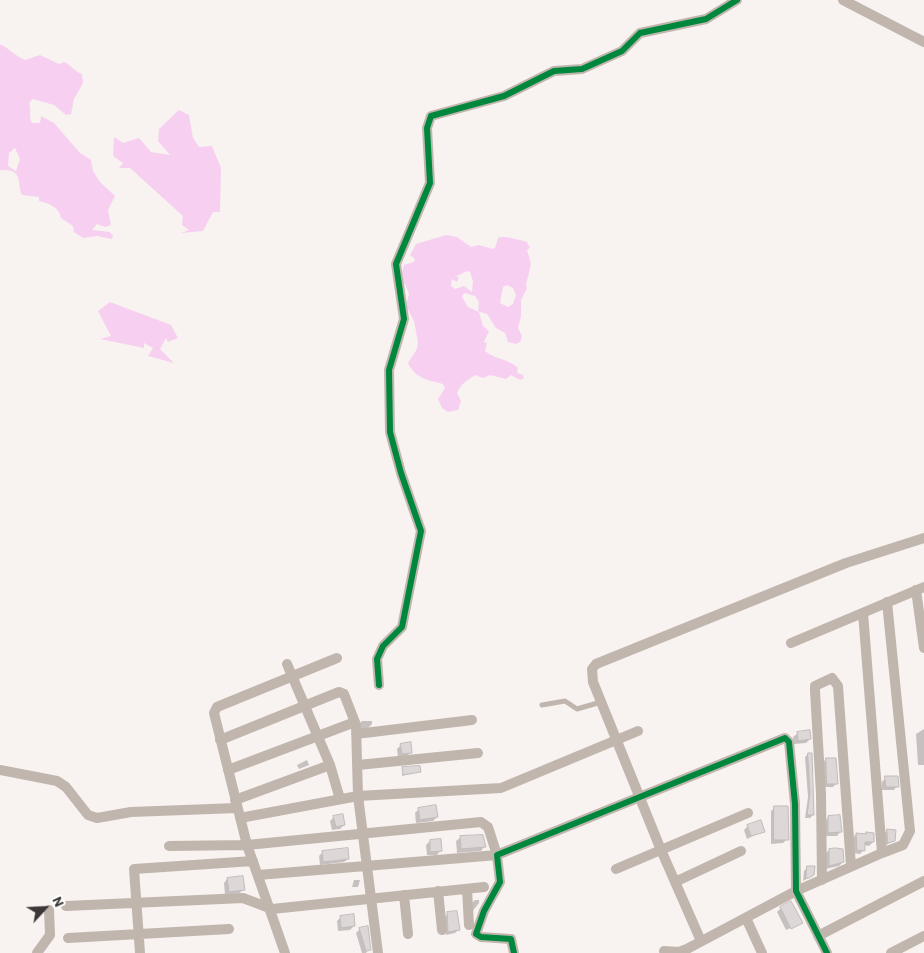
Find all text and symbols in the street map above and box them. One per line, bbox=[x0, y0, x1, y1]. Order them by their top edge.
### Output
north arrow bbox=[20, 883, 70, 933]
text: N bbox=[49, 894, 69, 909]

